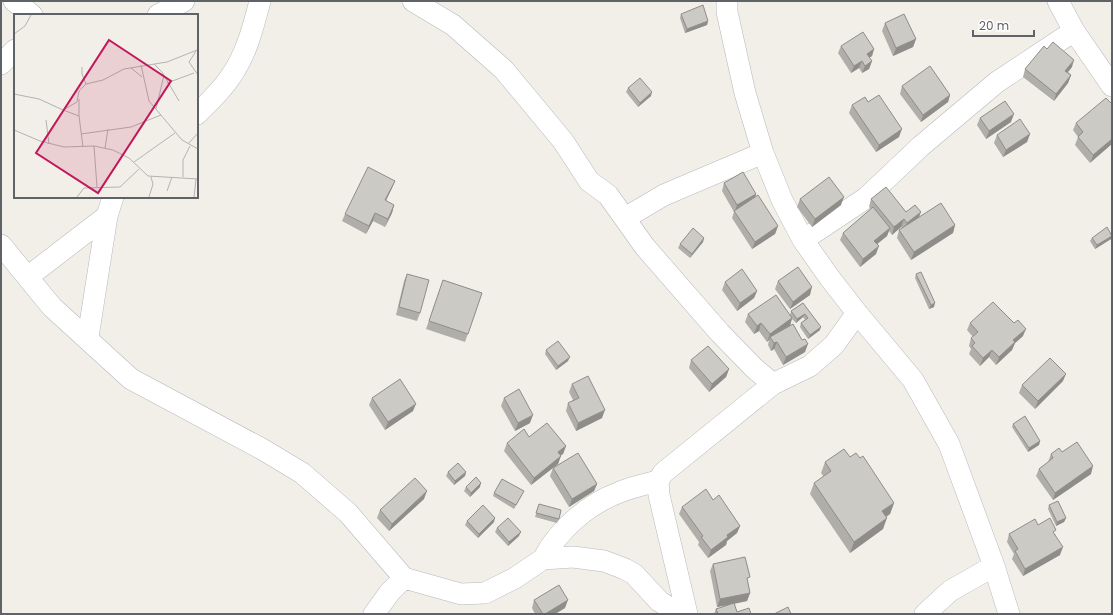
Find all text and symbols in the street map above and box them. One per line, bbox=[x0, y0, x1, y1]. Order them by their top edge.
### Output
scale bar bbox=[973, 12, 1034, 38]
inset map bbox=[14, 14, 198, 198]
text: 20 m bbox=[979, 17, 1009, 34]

